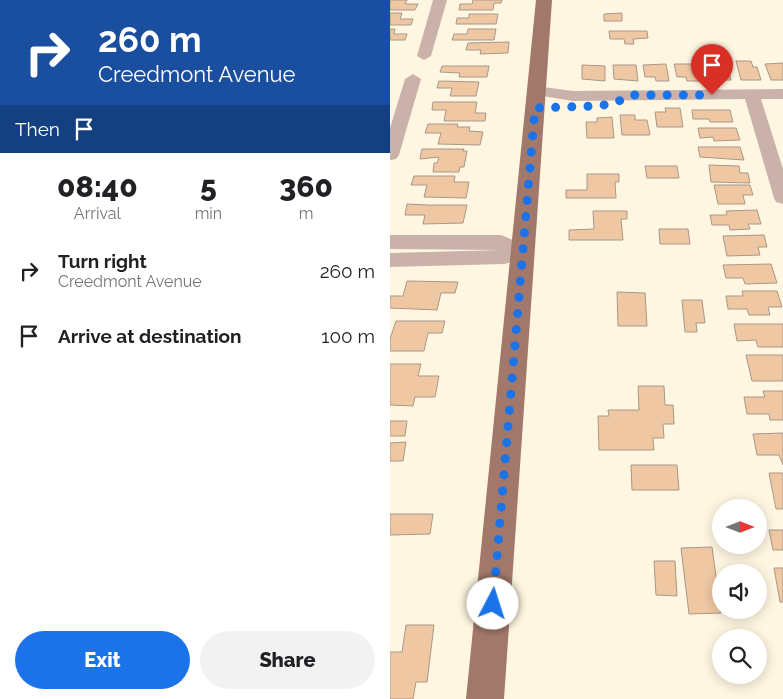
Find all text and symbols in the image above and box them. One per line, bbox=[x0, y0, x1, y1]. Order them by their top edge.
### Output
text: 260 m bbox=[98, 19, 201, 60]
icon: right bbox=[15, 20, 80, 85]
pin bbox=[691, 44, 733, 95]
icon: arrive bbox=[698, 51, 726, 79]
text: Creedmont Avenue bbox=[98, 61, 296, 87]
icon: arrive bbox=[70, 115, 98, 143]
text: Then bbox=[15, 118, 60, 140]
text: 08:40 bbox=[57, 169, 138, 204]
text: 5 bbox=[200, 169, 217, 204]
text: 360 bbox=[279, 169, 333, 204]
text: Arrival bbox=[74, 204, 121, 223]
text: min bbox=[195, 204, 222, 223]
text: m bbox=[299, 204, 313, 223]
text: Turn right bbox=[58, 250, 147, 272]
icon: right bbox=[15, 257, 43, 285]
text: 260 m bbox=[320, 260, 375, 282]
text: Creedmont Avenue bbox=[58, 272, 202, 291]
icon: arrive bbox=[15, 322, 43, 350]
text: Arrive at destination bbox=[58, 325, 242, 347]
text: 100 m bbox=[321, 325, 375, 347]
north arrow bbox=[712, 499, 768, 554]
map controls bbox=[712, 499, 767, 684]
button: sound bbox=[712, 564, 767, 619]
position arrow bbox=[466, 577, 518, 629]
button: search bbox=[712, 629, 767, 684]
button: Exit bbox=[15, 631, 190, 689]
button: Share bbox=[200, 631, 375, 689]

